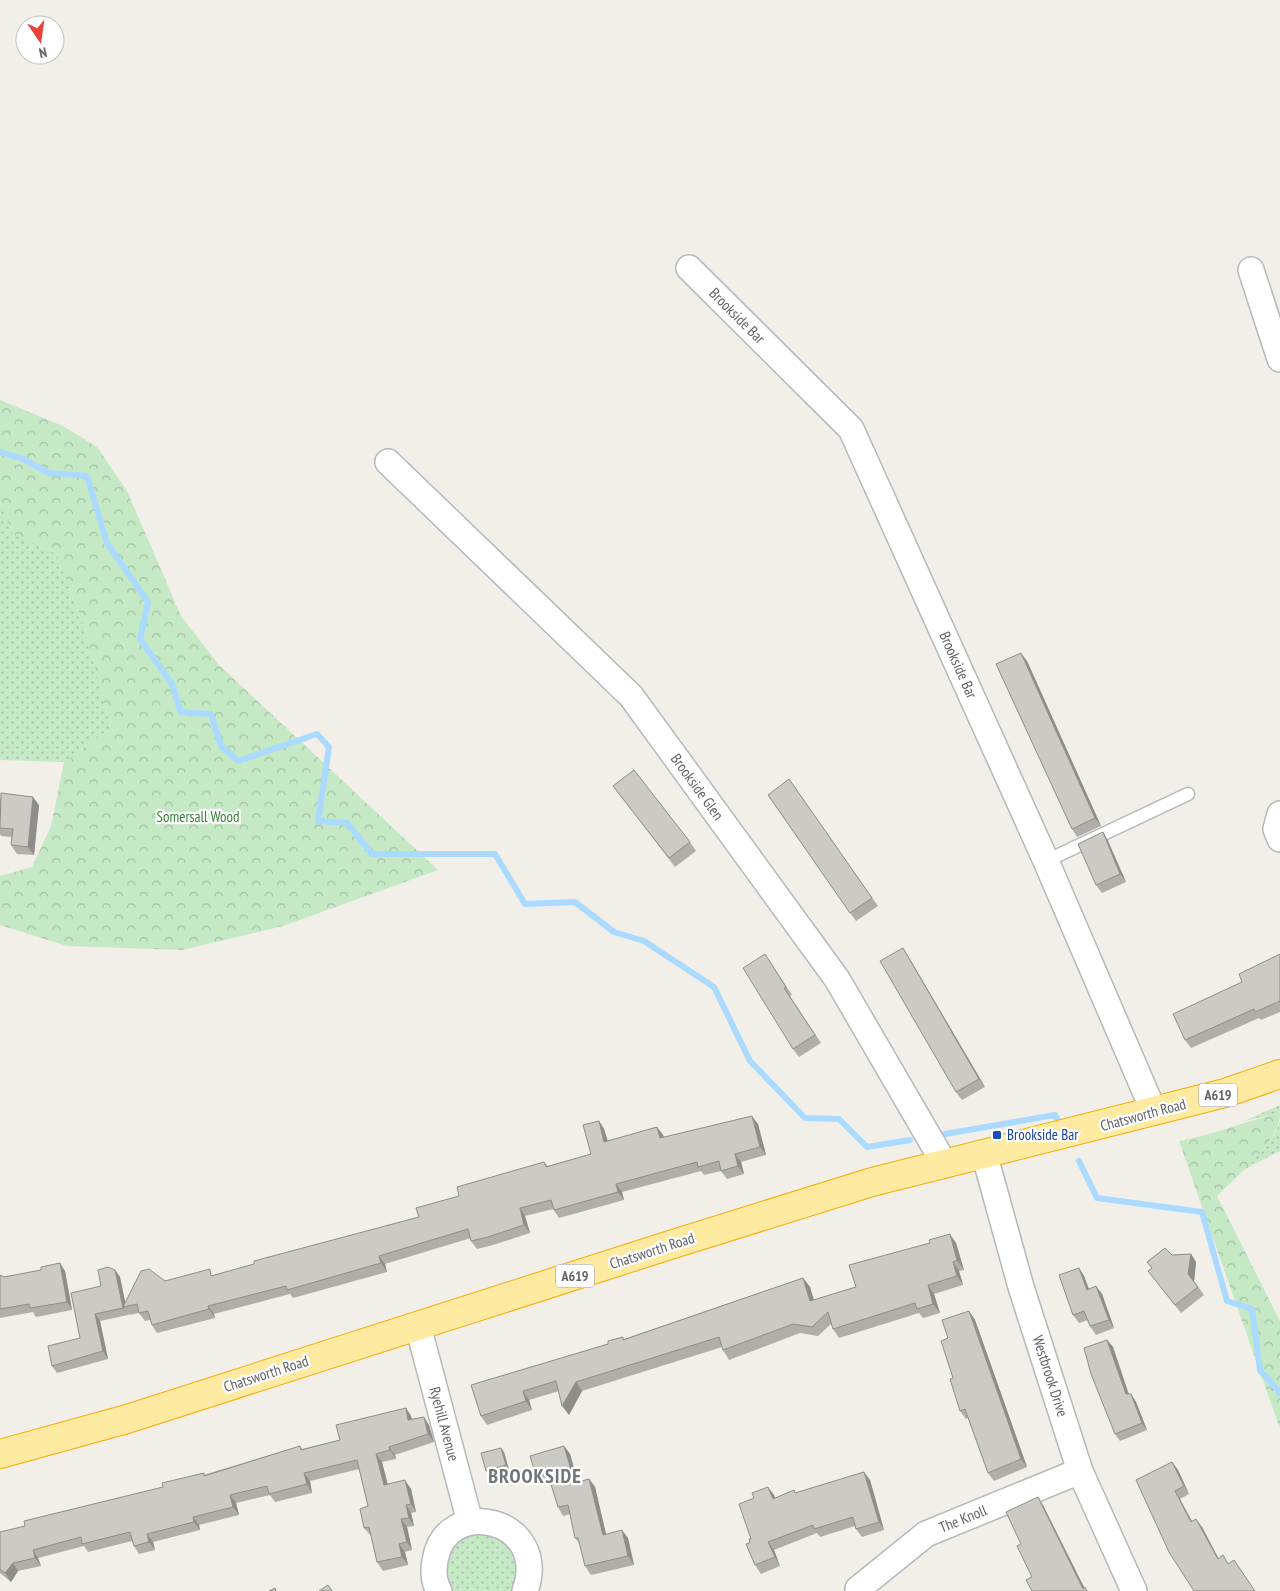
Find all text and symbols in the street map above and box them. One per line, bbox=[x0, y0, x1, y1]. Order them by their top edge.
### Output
north arrow bbox=[15, 15, 65, 65]
text: N bbox=[37, 43, 49, 62]
street label: Brookside Bar bbox=[705, 284, 770, 348]
street label: Brookside Bar bbox=[935, 628, 982, 702]
street label: Brookside Glen bbox=[667, 750, 728, 824]
park label: Somersall Wood bbox=[157, 807, 239, 826]
road number: A619 bbox=[1199, 1084, 1237, 1106]
street label: Chatsworth Road bbox=[1098, 1094, 1188, 1135]
place label: Brookside Bar bbox=[1007, 1125, 1079, 1144]
marker: Brookside Bar bbox=[991, 1129, 1003, 1141]
street label: Chatsworth Road bbox=[607, 1228, 697, 1273]
road number: A619 bbox=[556, 1264, 594, 1288]
street label: Westbrook Drive bbox=[1028, 1333, 1073, 1419]
street label: Chatsworth Road bbox=[221, 1351, 311, 1396]
street label: Ryehill Avenue bbox=[425, 1385, 464, 1463]
district label: BROOKSIDE bbox=[488, 1463, 582, 1489]
street label: The Knoll bbox=[936, 1500, 990, 1537]

